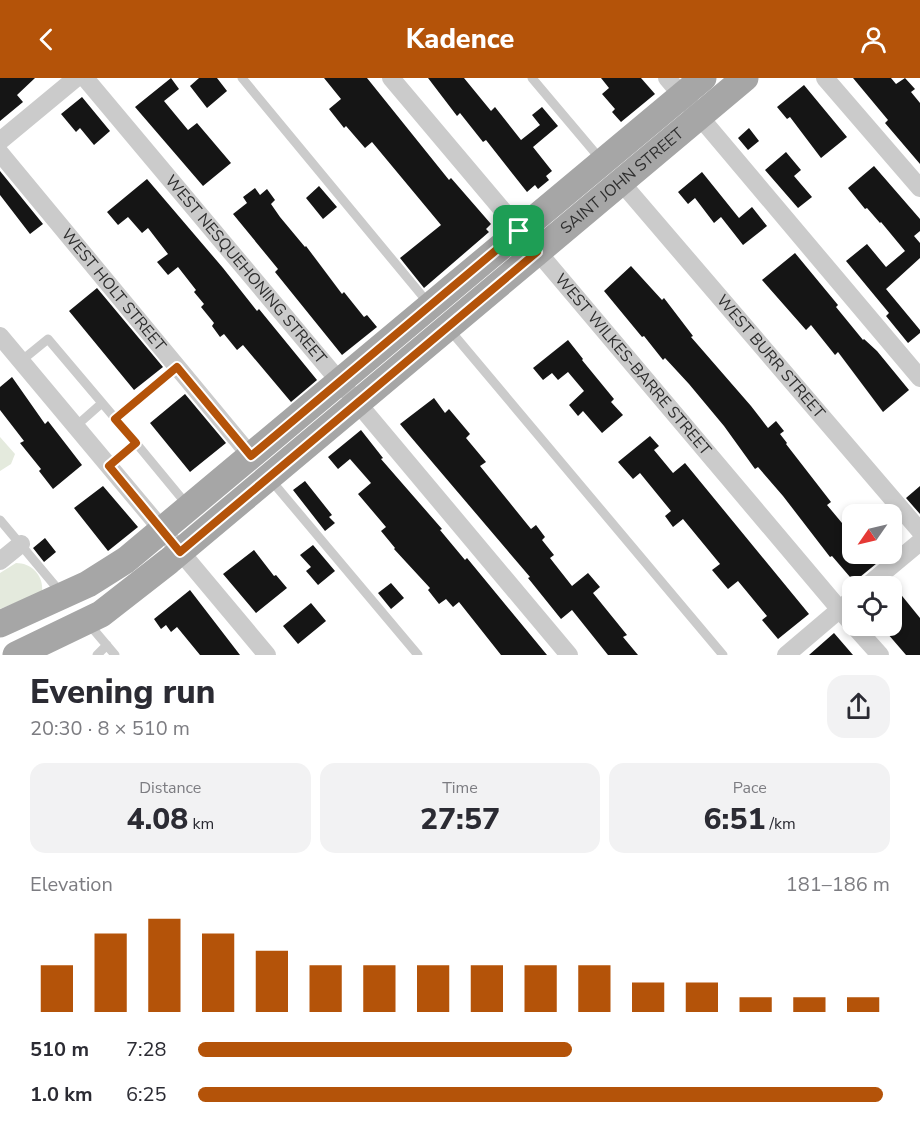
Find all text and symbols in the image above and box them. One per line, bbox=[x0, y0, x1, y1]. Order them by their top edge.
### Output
text: Kadence bbox=[406, 21, 514, 58]
icon: back bbox=[30, 23, 63, 56]
icon: person bbox=[857, 23, 890, 56]
street label: SAINT JOHN STREET bbox=[556, 123, 689, 239]
street label: WEST NESQUEHONING STREET bbox=[160, 170, 332, 369]
pin bbox=[493, 205, 544, 256]
icon: arrive bbox=[502, 214, 535, 247]
street label: WEST HOLT STREET bbox=[56, 224, 171, 356]
street label: WEST WILKES-BARRE STREET bbox=[550, 269, 716, 460]
street label: WEST BURR STREET bbox=[711, 290, 830, 423]
north arrow bbox=[842, 504, 902, 564]
map controls bbox=[842, 504, 902, 636]
button: locate bbox=[842, 576, 902, 636]
text: Evening run bbox=[30, 670, 215, 715]
button: share bbox=[827, 675, 890, 738]
text: 20:30 · 8 × 510 m bbox=[30, 715, 190, 742]
text: Distance bbox=[139, 777, 201, 799]
text: Time bbox=[442, 777, 478, 799]
text: Pace bbox=[733, 777, 767, 799]
text: 4.08 bbox=[127, 799, 188, 840]
text: 27:57 bbox=[420, 799, 500, 840]
text: 6:51 bbox=[704, 799, 765, 840]
text: km bbox=[188, 813, 214, 835]
text: /km bbox=[765, 813, 796, 835]
text: Elevation bbox=[30, 871, 113, 898]
text: 181–186 m bbox=[786, 871, 890, 898]
text: 510 m bbox=[30, 1036, 89, 1063]
text: 7:28 bbox=[126, 1036, 167, 1063]
text: 1.0 km bbox=[30, 1081, 93, 1108]
text: 6:25 bbox=[126, 1081, 167, 1108]

